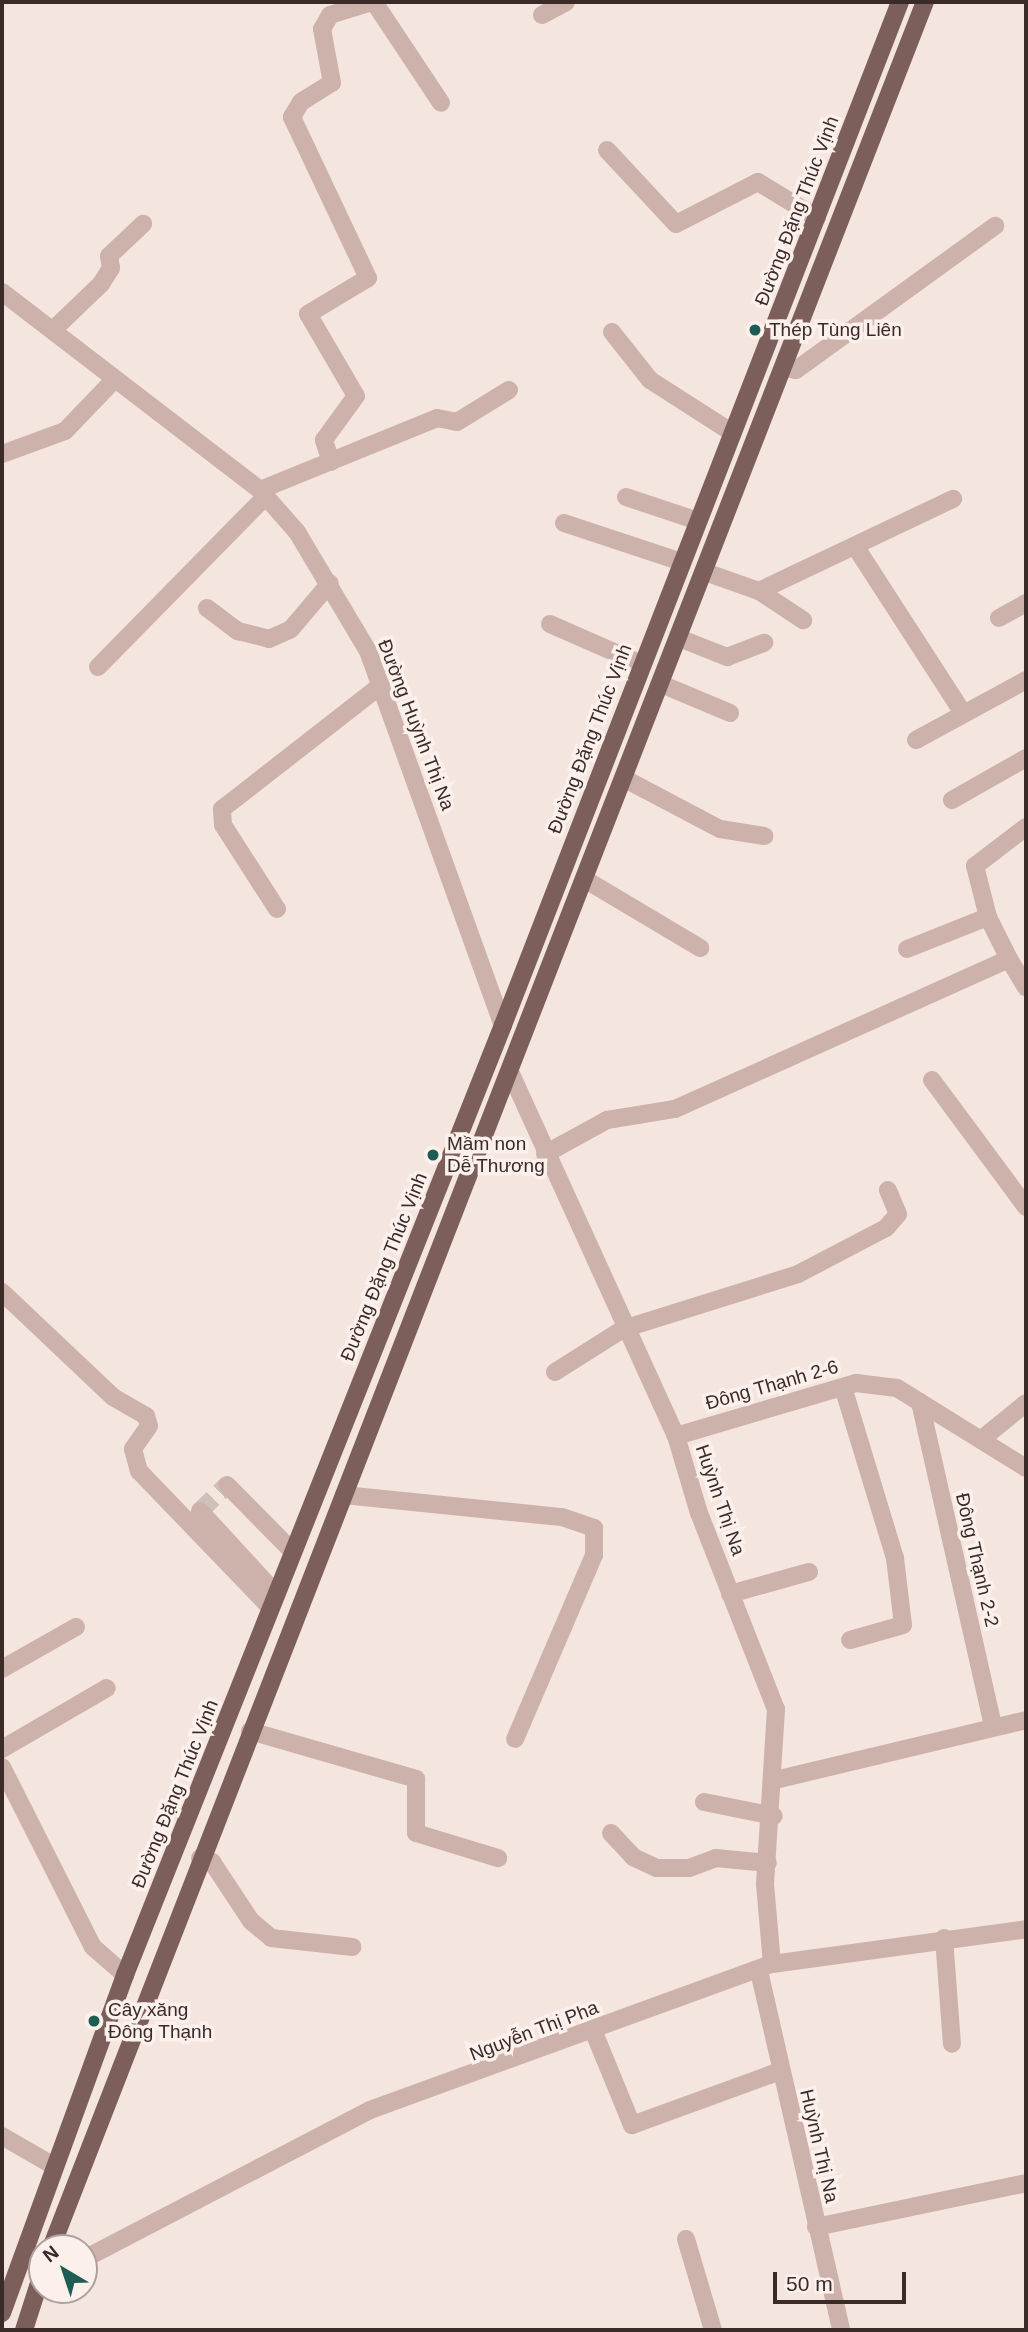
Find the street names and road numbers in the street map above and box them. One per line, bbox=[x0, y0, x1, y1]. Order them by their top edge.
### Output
street label: Đường Đặng Thúc Vịnh bbox=[750, 113, 844, 309]
street label: Đường Huỳnh Thị Na bbox=[373, 636, 459, 814]
street label: Đường Đặng Thúc Vịnh bbox=[543, 641, 637, 837]
street label: Đường Đặng Thúc Vịnh bbox=[336, 1169, 432, 1365]
street label: Đông Thạnh 2-6 bbox=[703, 1355, 841, 1415]
street label: Huỳnh Thị Na bbox=[690, 1441, 750, 1559]
street label: Đông Thạnh 2-2 bbox=[950, 1491, 1004, 1629]
street label: Đường Đặng Thúc Vịnh bbox=[127, 1696, 223, 1892]
street label: Nguyễn Thị Pha bbox=[466, 1996, 602, 2066]
street label: Huỳnh Thị Na bbox=[795, 2087, 843, 2205]

